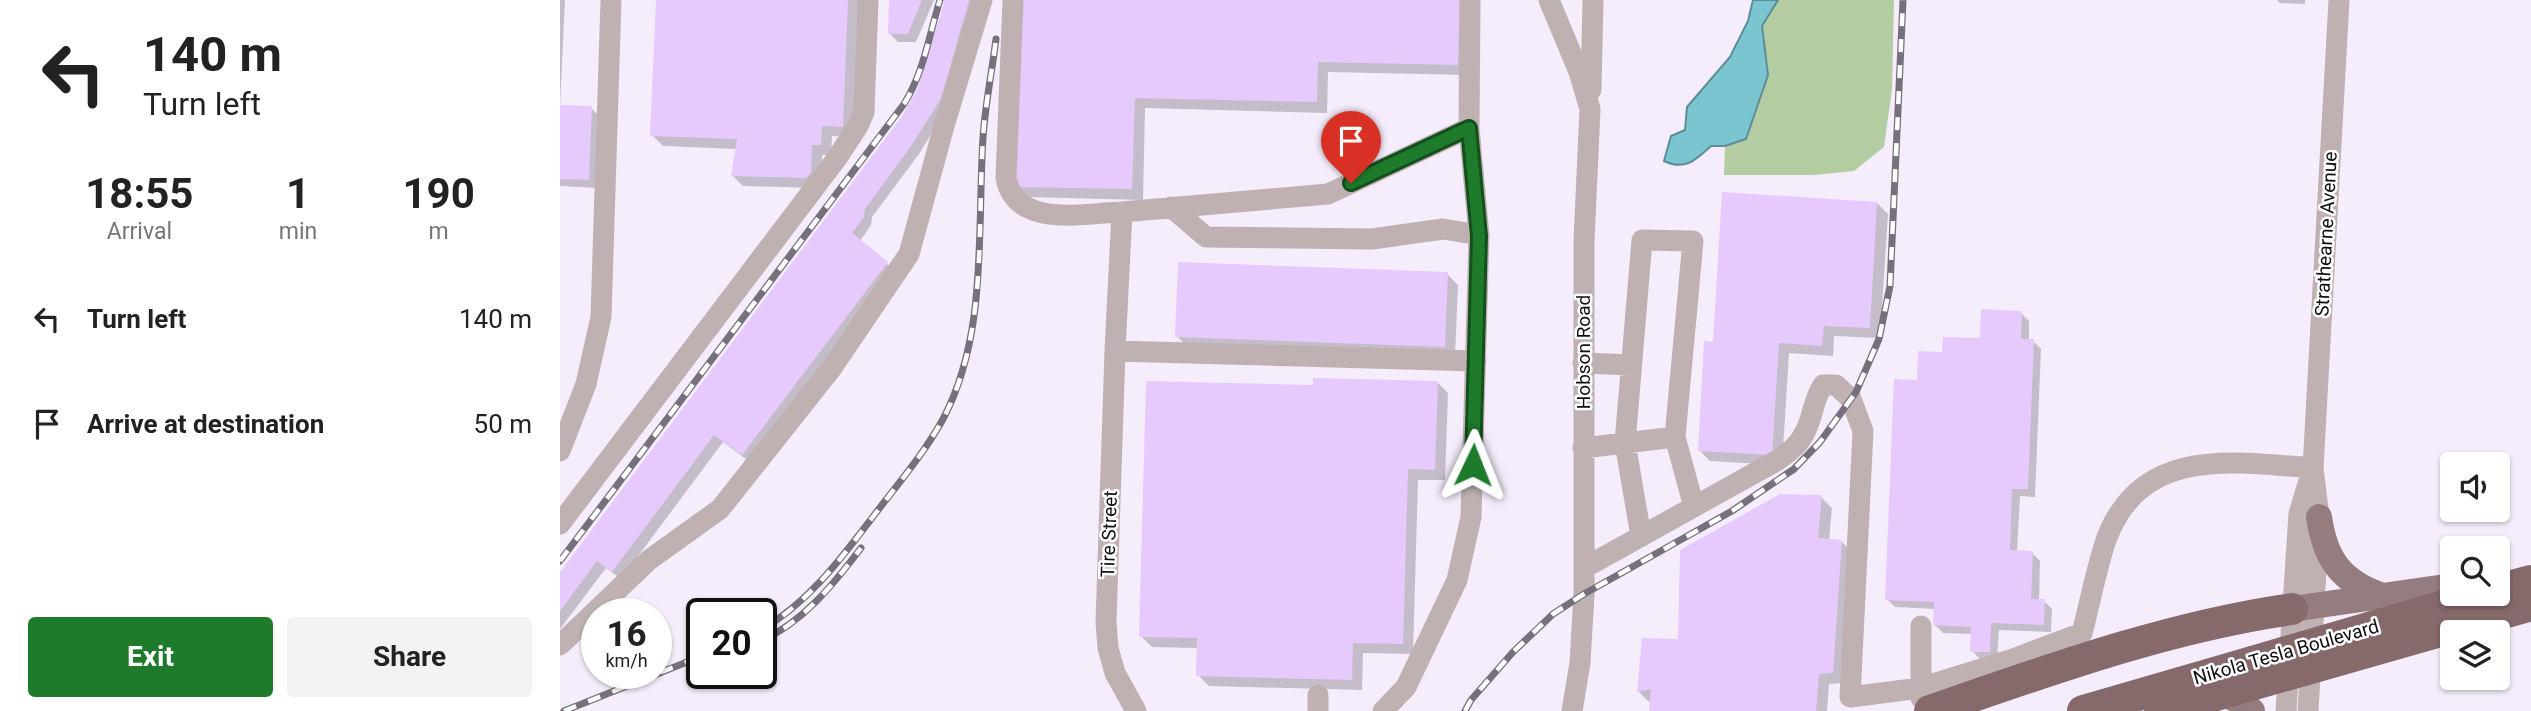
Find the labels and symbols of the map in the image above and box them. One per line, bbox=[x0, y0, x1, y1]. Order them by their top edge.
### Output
pin bbox=[1321, 111, 1381, 183]
street label: Strathearne Avenue bbox=[2310, 151, 2342, 317]
street label: Hobson Road bbox=[1572, 295, 1595, 409]
position arrow bbox=[1436, 428, 1510, 502]
street label: Tire Street bbox=[1096, 490, 1122, 578]
speed limit sign: 20 bbox=[686, 598, 777, 689]
street label: Nikola Tesla Boulevard bbox=[2191, 614, 2381, 690]

